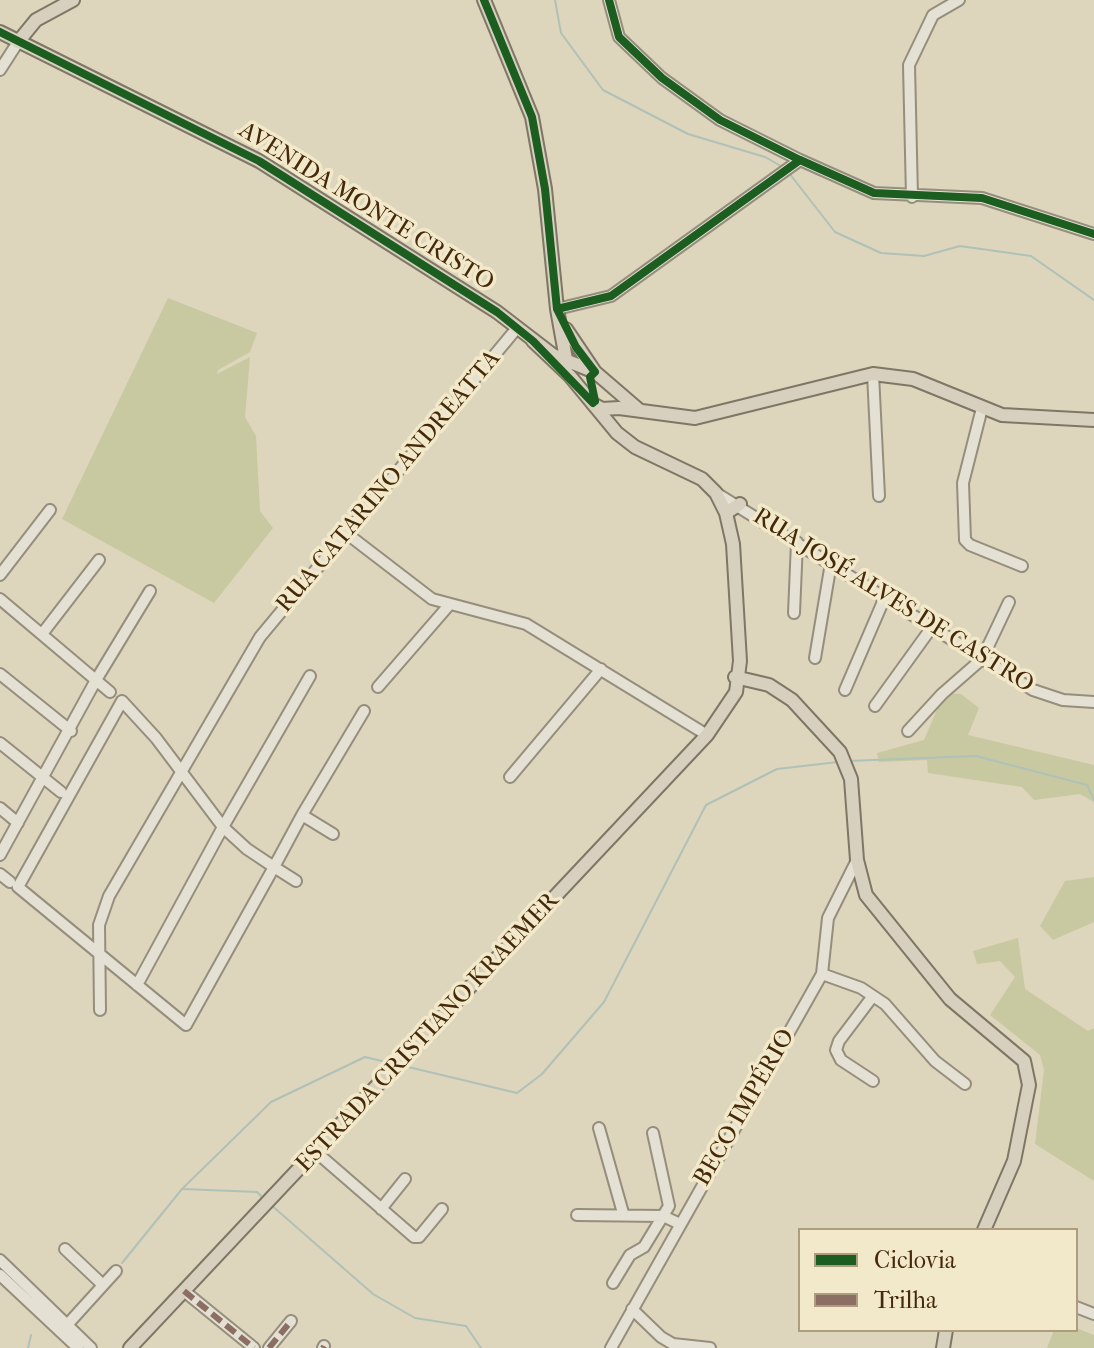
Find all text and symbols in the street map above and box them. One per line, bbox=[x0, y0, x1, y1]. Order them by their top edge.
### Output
street label: AVENIDA MONTE CRISTO bbox=[233, 117, 499, 297]
street label: RUA CATARINO ANDREATTA bbox=[271, 345, 507, 619]
street label: RUA JOSÉ ALVES DE CASTRO bbox=[747, 503, 1039, 699]
street label: ESTRADA CRISTIANO KRAEMER bbox=[291, 887, 565, 1179]
street label: BECO IMPÉRIO bbox=[688, 1024, 802, 1192]
legend bbox=[798, 1228, 1078, 1332]
text: Ciclovia bbox=[874, 1246, 956, 1274]
text: Trilha bbox=[874, 1286, 937, 1314]

